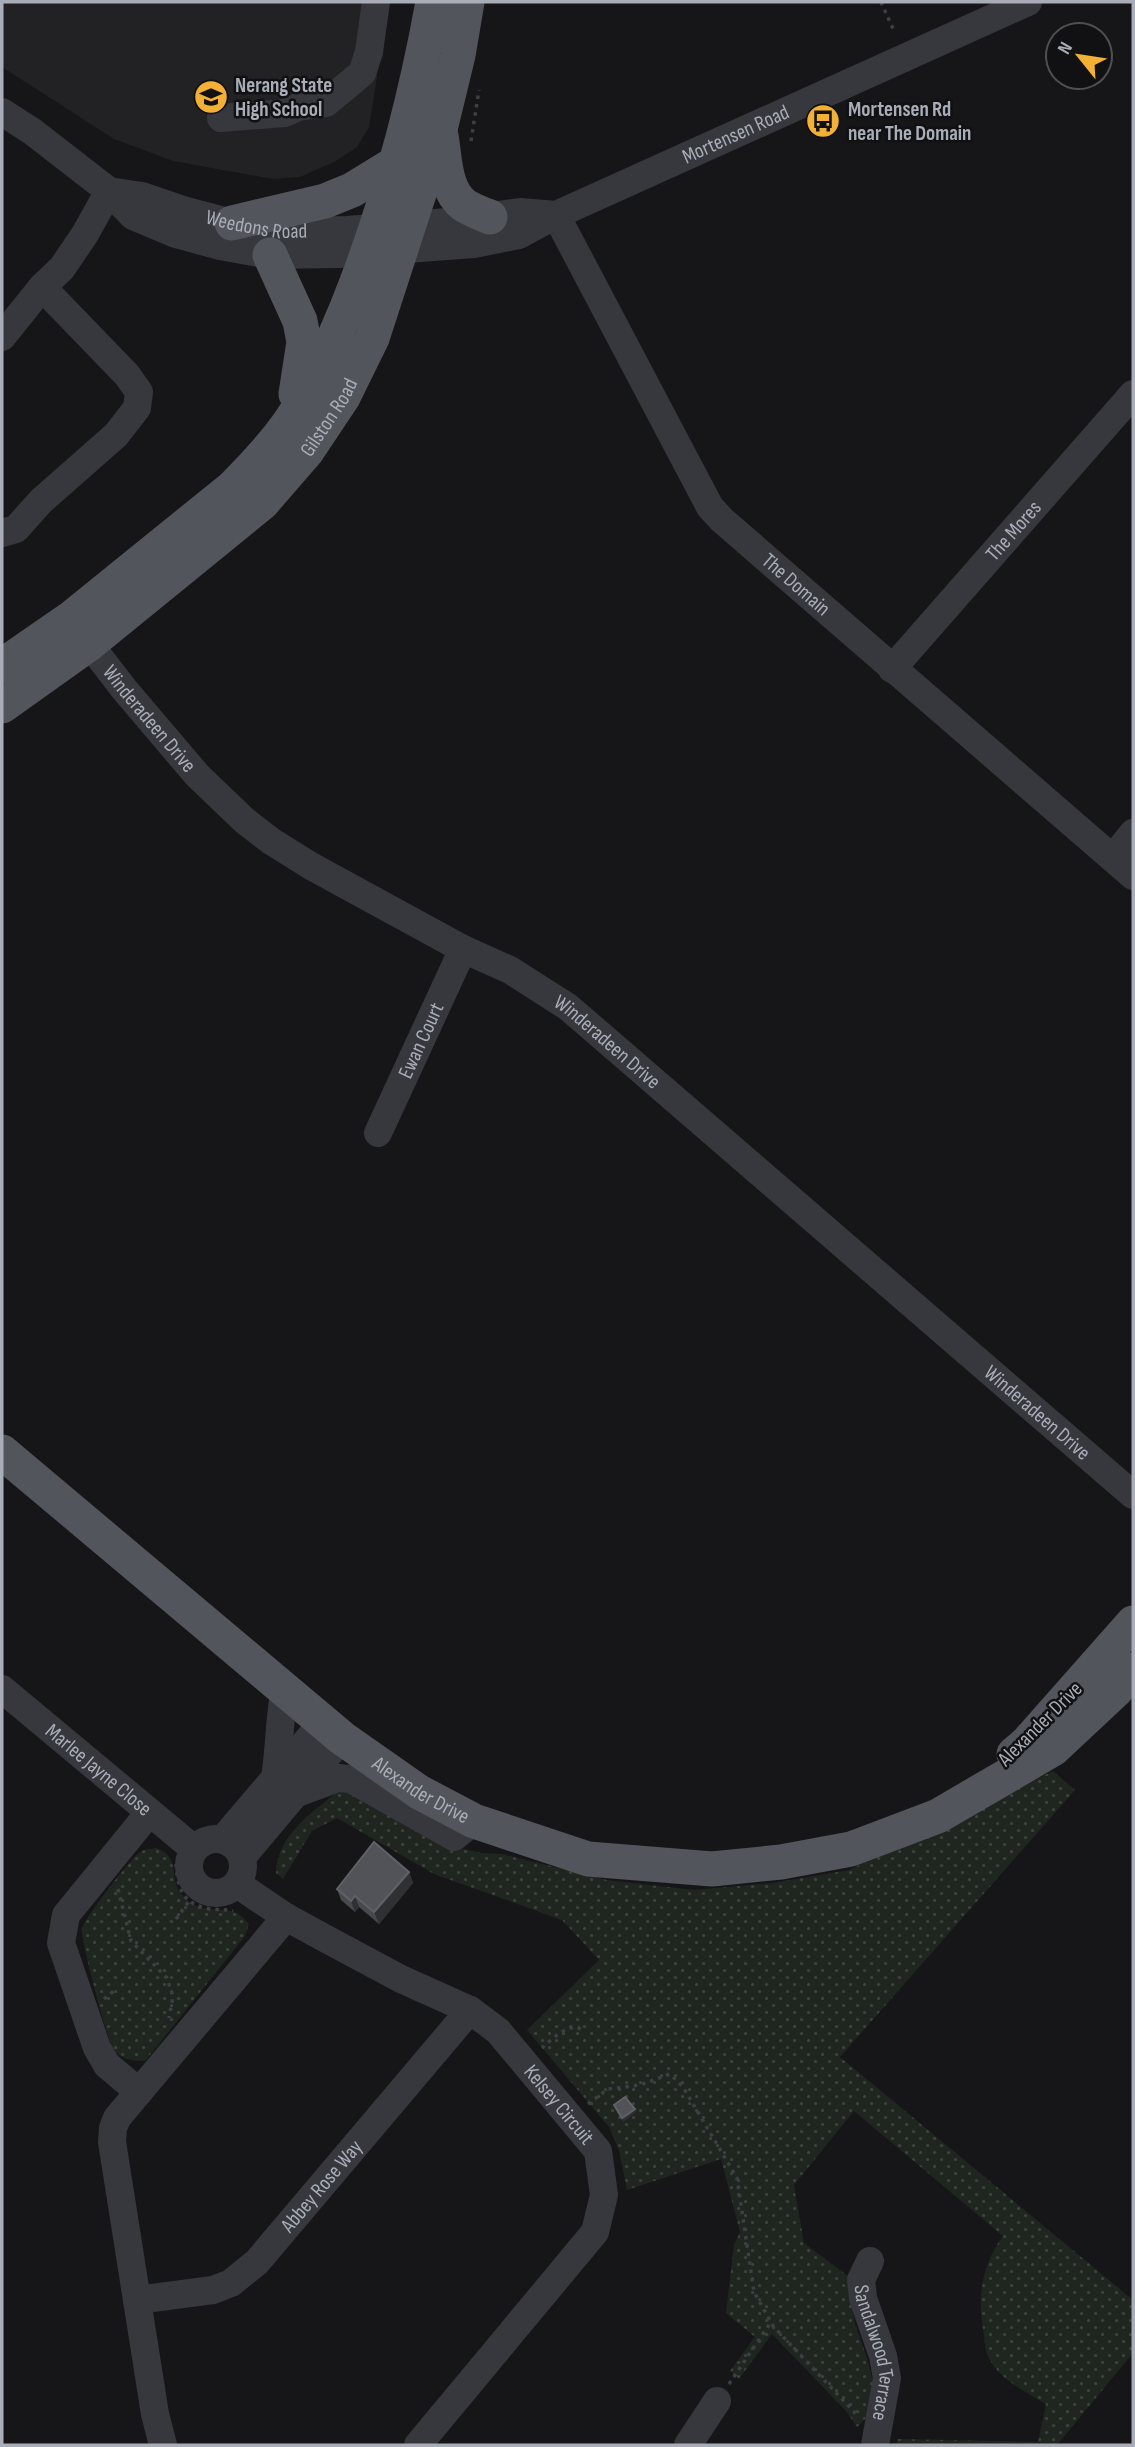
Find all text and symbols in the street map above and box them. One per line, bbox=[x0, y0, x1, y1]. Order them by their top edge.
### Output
north arrow bbox=[1044, 21, 1114, 91]
text: N bbox=[1053, 38, 1078, 58]
place label: Nerang State High School bbox=[235, 73, 332, 122]
school or university icon: Nerang State High School bbox=[192, 78, 230, 116]
place label: Mortensen Rd near The Domain bbox=[848, 97, 971, 146]
street label: Mortensen Road bbox=[678, 99, 793, 169]
bus stop icon: Mortensen Rd near The Domain bbox=[804, 102, 842, 140]
street label: Weedons Road bbox=[203, 204, 307, 244]
street label: Gilston Road bbox=[294, 374, 363, 461]
street label: The Mores bbox=[980, 495, 1046, 566]
street label: The Domain bbox=[757, 548, 836, 621]
street label: Winderadeen Drive bbox=[98, 660, 202, 777]
street label: Winderadeen Drive bbox=[550, 989, 666, 1094]
street label: Ewan Court bbox=[392, 998, 449, 1082]
street label: Winderadeen Drive bbox=[979, 1360, 1096, 1465]
street label: Alexander Drive bbox=[992, 1676, 1088, 1772]
street label: Marlee Jayne Close bbox=[41, 1718, 157, 1821]
street label: Alexander Drive bbox=[367, 1750, 474, 1829]
street label: Kelsey Circuit bbox=[519, 2060, 600, 2149]
street label: Abbey Rose Way bbox=[275, 2135, 367, 2238]
street label: Sandalwood Terrace bbox=[849, 2283, 900, 2423]

